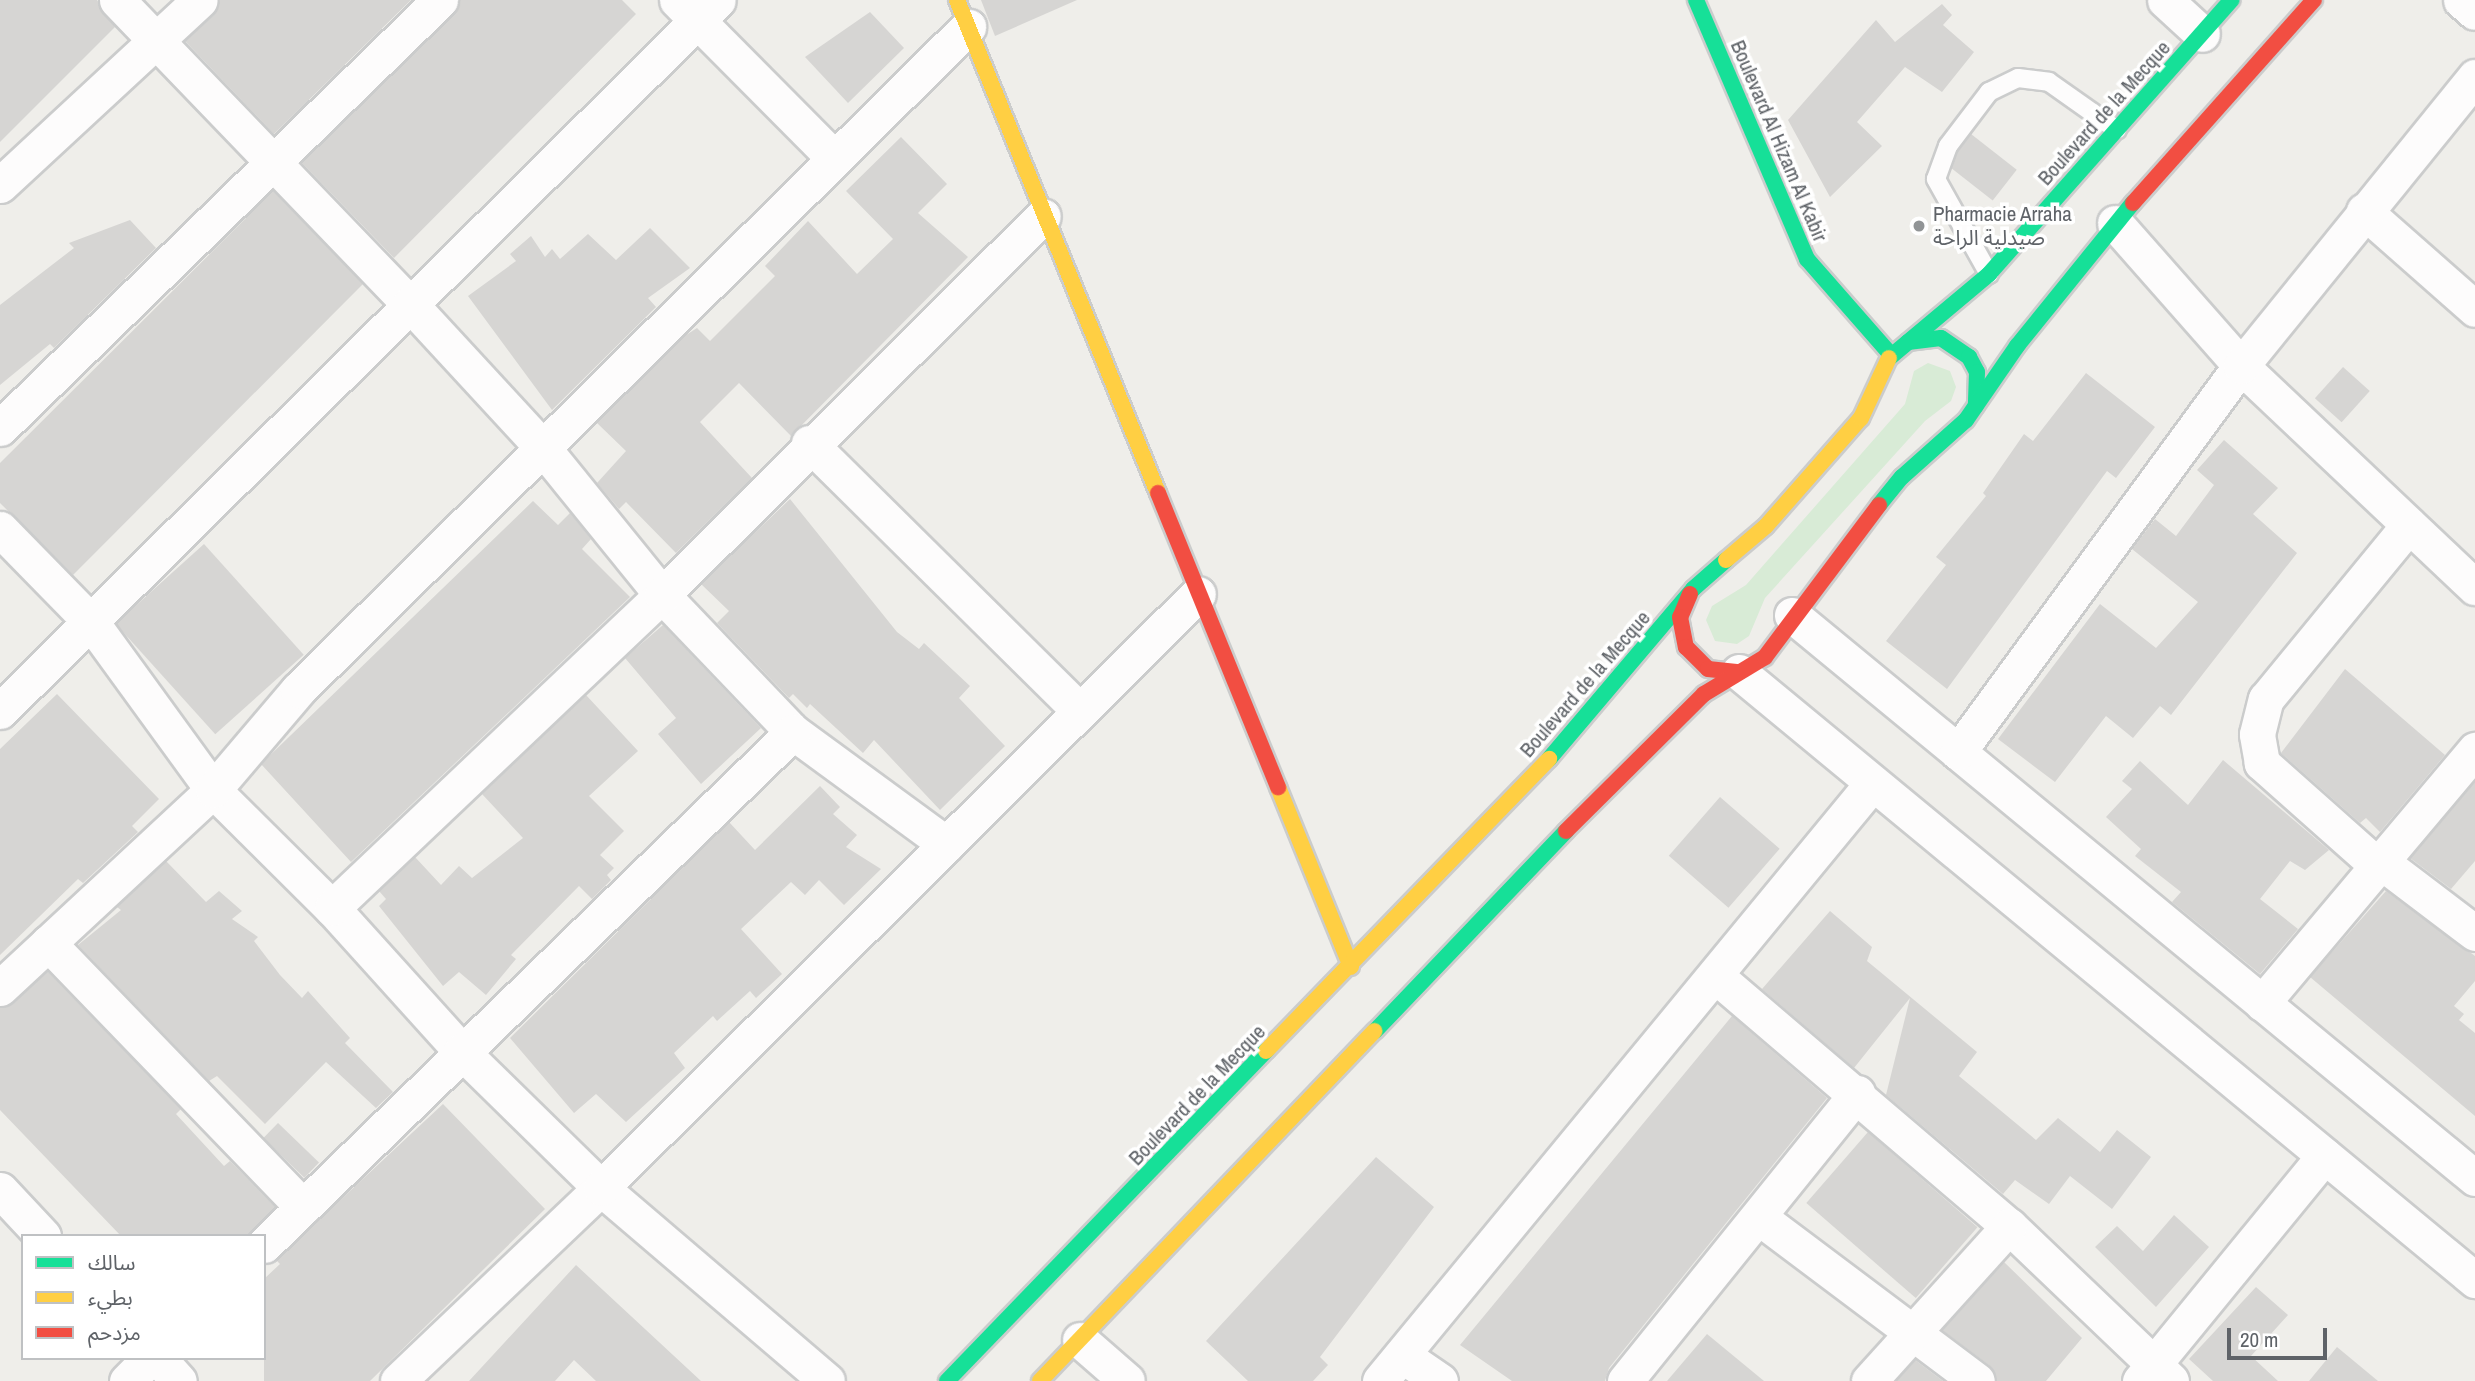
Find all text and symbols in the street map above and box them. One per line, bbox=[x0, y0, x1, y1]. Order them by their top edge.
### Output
street label: Boulevard Al Hizam Al Kabir bbox=[1725, 36, 1833, 246]
street label: Boulevard de la Mecque bbox=[2033, 36, 2175, 190]
place label: Pharmacie Arraha صيدلية الراحة bbox=[1933, 201, 2073, 251]
marker: Pharmacie Arraha صيدلية الراحة bbox=[1911, 218, 1927, 234]
street label: Boulevard de la Mecque bbox=[1515, 606, 1655, 762]
street label: Boulevard de la Mecque bbox=[1123, 1019, 1271, 1171]
legend bbox=[21, 1234, 266, 1360]
text: سالك bbox=[88, 1248, 135, 1277]
text: بطيء bbox=[88, 1283, 133, 1312]
scale bar bbox=[2230, 1314, 2330, 1358]
text: مزدحم bbox=[88, 1318, 141, 1347]
text: 20 m bbox=[2240, 1325, 2278, 1354]

